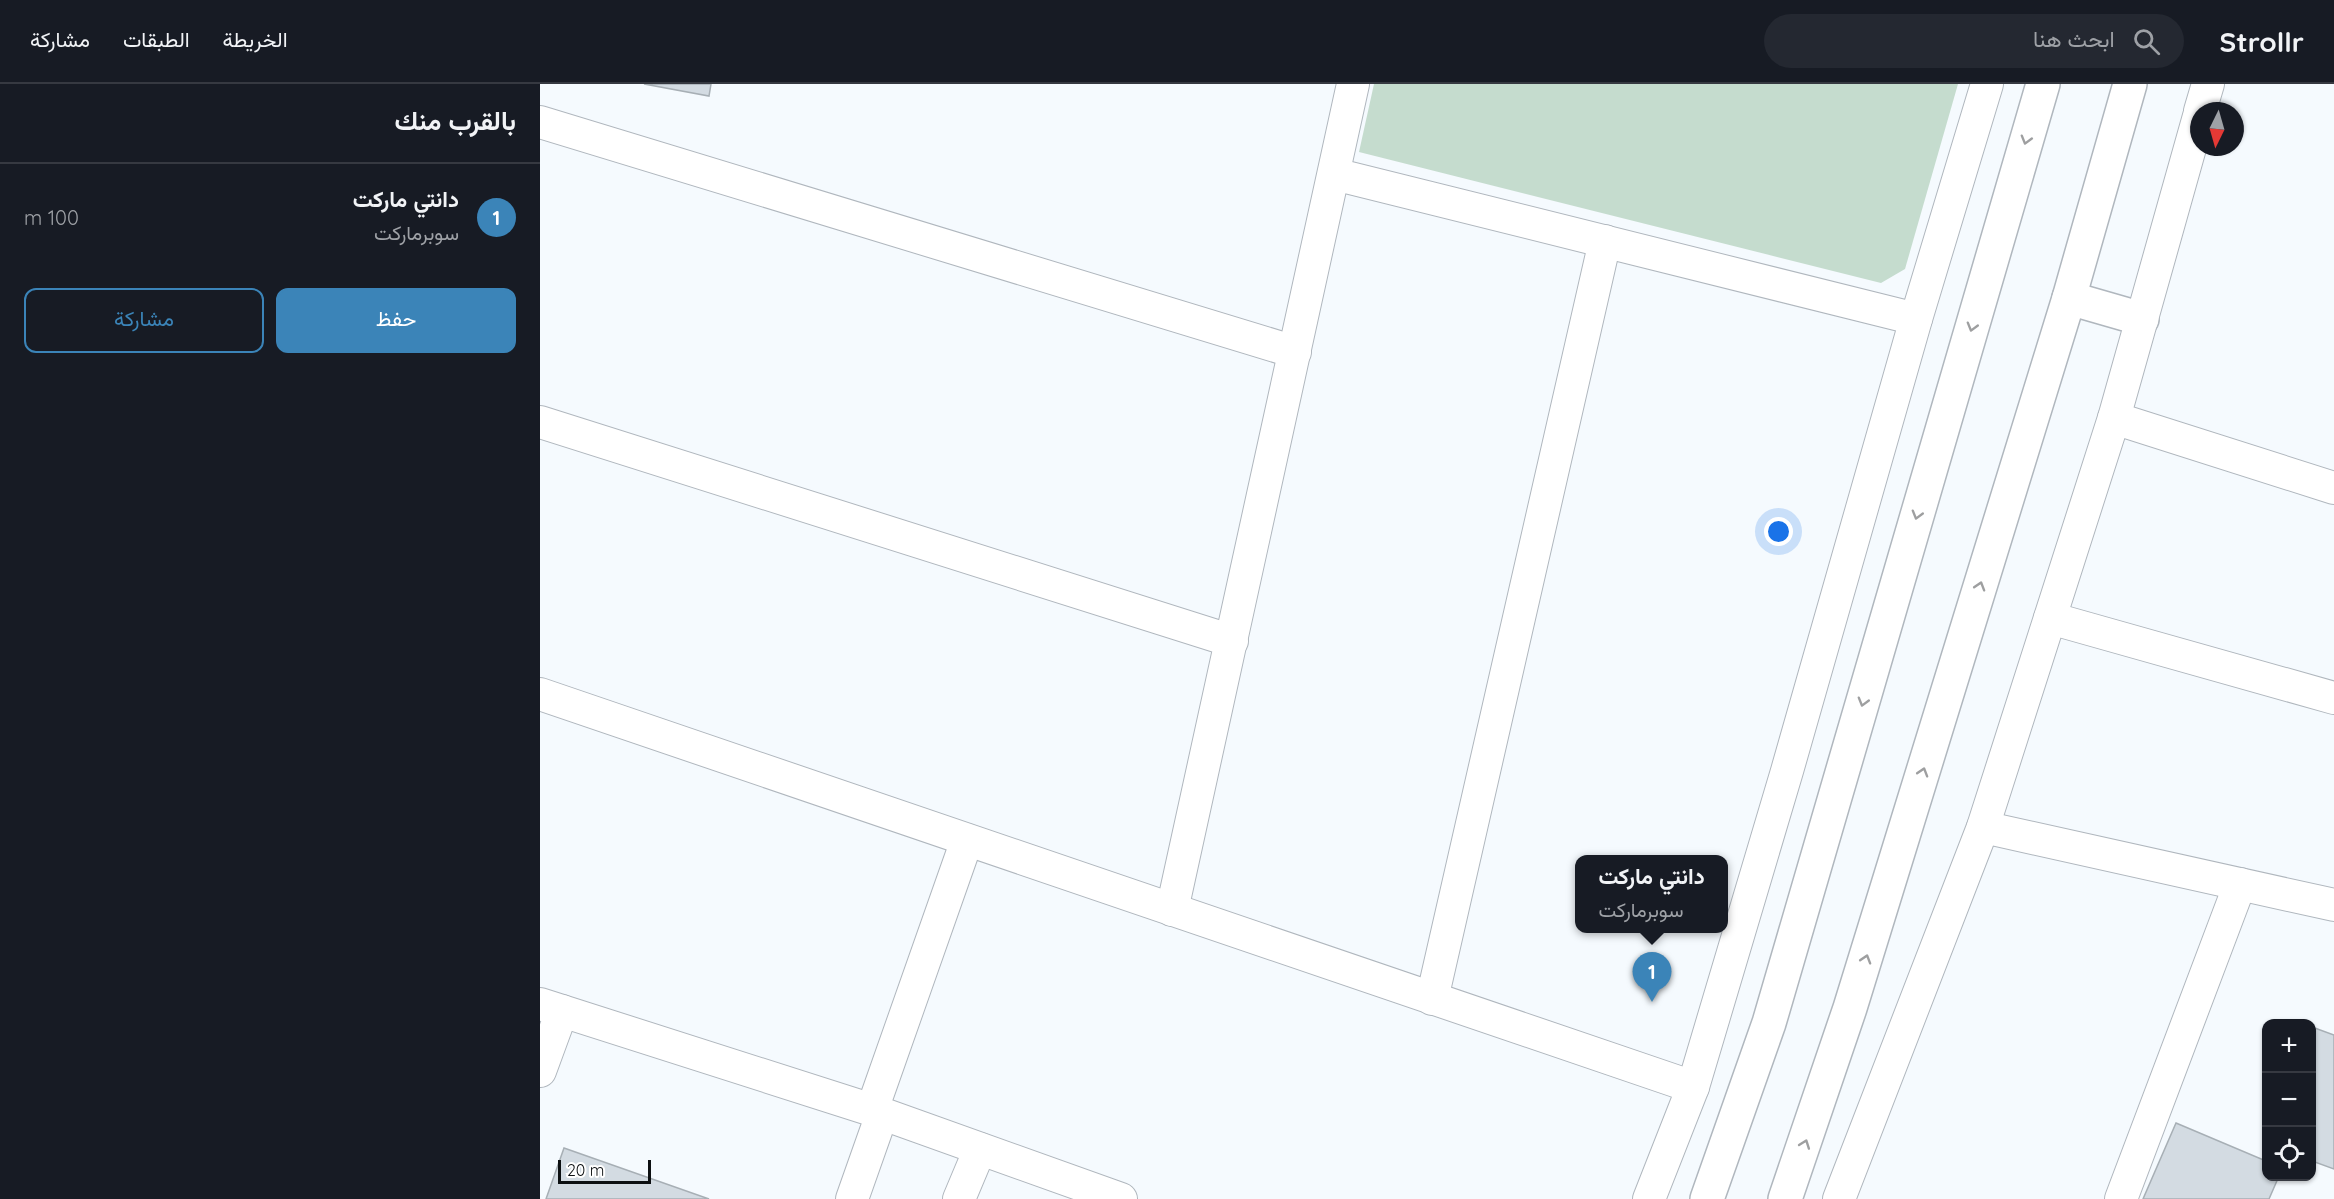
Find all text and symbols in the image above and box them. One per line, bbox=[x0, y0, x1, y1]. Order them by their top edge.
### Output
search box bbox=[1764, 14, 2184, 68]
text: Strollr bbox=[2220, 24, 2304, 59]
text: ابحث هنا bbox=[2033, 25, 2115, 53]
icon: search bbox=[2130, 25, 2163, 58]
text: مشاركة bbox=[30, 26, 90, 52]
text: الطبقات bbox=[123, 26, 190, 52]
text: الخريطة bbox=[223, 26, 288, 52]
north arrow bbox=[2190, 102, 2244, 156]
text: بالقرب منك bbox=[395, 104, 516, 137]
one-way arrow bbox=[2021, 134, 2033, 145]
text: دانتي ماركت bbox=[353, 185, 459, 213]
text: 100 m bbox=[24, 205, 79, 230]
text: 1 bbox=[493, 205, 500, 230]
text: سوبرماركت bbox=[374, 220, 459, 245]
button: مشاركة bbox=[24, 288, 264, 353]
button: حفظ bbox=[276, 288, 516, 353]
one-way arrow bbox=[1967, 321, 1979, 332]
one-way arrow bbox=[1912, 509, 1924, 519]
your location bbox=[1764, 517, 1793, 546]
one-way arrow bbox=[1973, 581, 1985, 592]
one-way arrow bbox=[1857, 697, 1870, 707]
one-way arrow bbox=[1916, 767, 1928, 778]
popup bbox=[1575, 855, 1728, 933]
text: دانتي ماركت bbox=[1598, 862, 1705, 890]
text: سوبرماركت bbox=[1598, 897, 1683, 922]
pin: 1 bbox=[1632, 952, 1672, 1002]
one-way arrow bbox=[1858, 954, 1871, 965]
map controls bbox=[2262, 1019, 2316, 1181]
button: + bbox=[2262, 1019, 2316, 1073]
button: − bbox=[2262, 1073, 2316, 1127]
button: locate bbox=[2262, 1127, 2316, 1181]
one-way arrow bbox=[1797, 1139, 1810, 1150]
scale bar bbox=[558, 1157, 651, 1184]
text: 20 m bbox=[567, 1160, 604, 1180]

